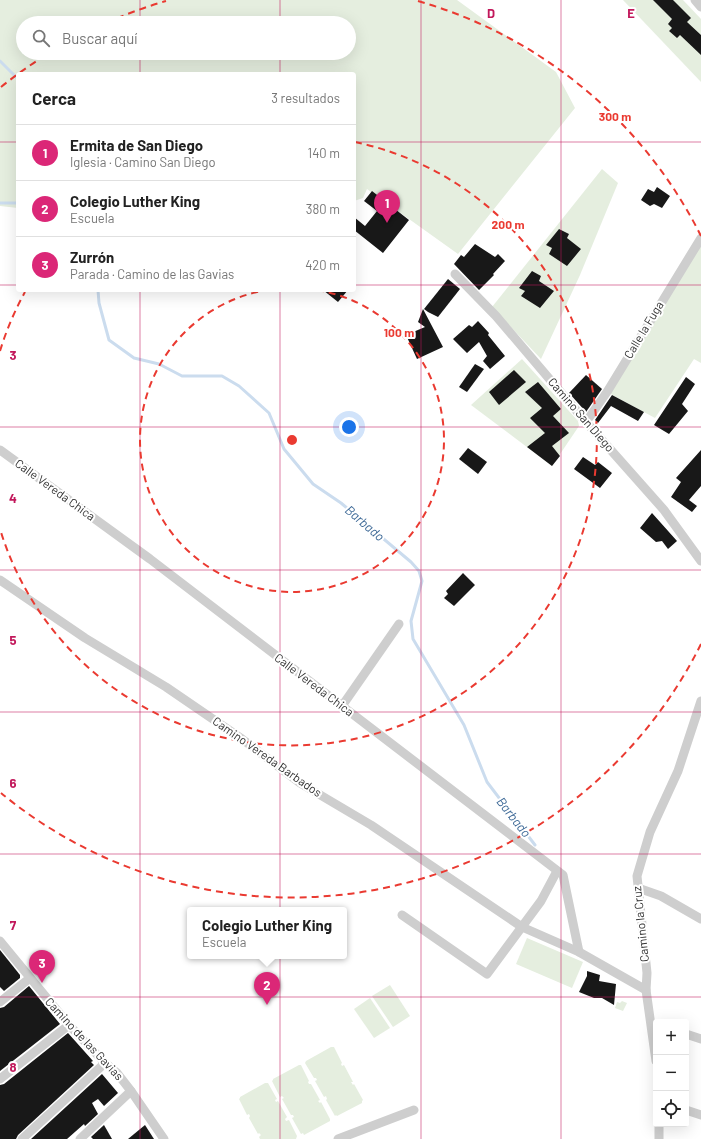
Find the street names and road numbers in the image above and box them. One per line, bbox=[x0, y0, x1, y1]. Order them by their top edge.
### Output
street label: Calle la Fuga bbox=[621, 298, 666, 361]
street label: Camino San Diego bbox=[546, 374, 618, 454]
street label: Calle Vereda Chica bbox=[13, 455, 98, 523]
street label: Calle Vereda Chica bbox=[272, 650, 357, 719]
street label: Camino Vereda Barbados bbox=[210, 713, 325, 799]
street label: Camino la Cruz bbox=[629, 885, 651, 963]
street label: Camino de las Gavias bbox=[43, 994, 127, 1083]

